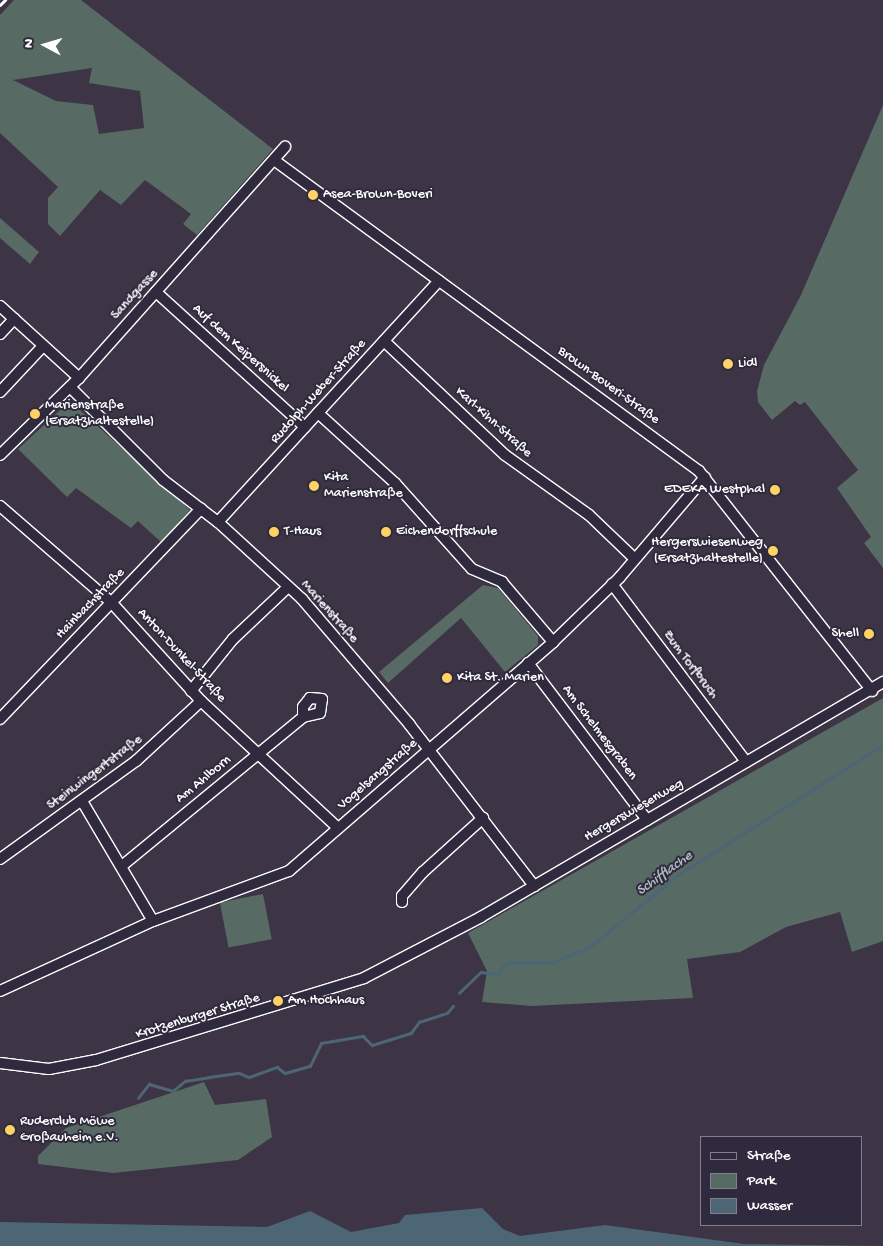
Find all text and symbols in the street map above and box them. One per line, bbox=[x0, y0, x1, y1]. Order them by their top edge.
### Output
north arrow bbox=[20, 20, 70, 70]
text: N bbox=[21, 38, 39, 49]
place label: Asea-Brown-Boveri bbox=[323, 187, 433, 203]
marker: Asea-Brown-Boveri bbox=[307, 189, 319, 201]
street label: Sandgasse bbox=[108, 266, 162, 324]
street label: Auf dem Keipersnickel bbox=[188, 301, 292, 397]
street label: Rudolph-Weber-Straße bbox=[268, 336, 370, 448]
street label: Brown-Boveri-Straße bbox=[554, 343, 662, 429]
place label: Lidl bbox=[738, 356, 757, 372]
marker: Lidl bbox=[722, 358, 734, 370]
street label: Karl-Kihn-Straße bbox=[451, 384, 535, 462]
place label: Marienstraße (Ersatzhaltestelle) bbox=[45, 398, 154, 431]
marker: Marienstraße (Ersatzhaltestelle) bbox=[29, 408, 41, 420]
place label: Kita Marienstraße bbox=[324, 470, 403, 502]
marker: Kita Marienstraße bbox=[308, 480, 320, 492]
place label: EDEKA Westphal bbox=[664, 482, 765, 498]
marker: EDEKA Westphal bbox=[769, 484, 781, 496]
place label: T-Haus bbox=[284, 524, 321, 540]
place label: Eichendorffschule bbox=[396, 524, 497, 540]
marker: T-Haus bbox=[268, 526, 280, 538]
marker: Eichendorffschule bbox=[380, 526, 392, 538]
place label: Hergerswiesenweg (Ersatzhaltestelle) bbox=[651, 535, 763, 568]
marker: Hergerswiesenweg (Ersatzhaltestelle) bbox=[767, 545, 779, 557]
street label: Hainbachstraße bbox=[53, 565, 129, 643]
street label: Marienstraße bbox=[296, 577, 362, 647]
street label: Anton-Dunkel-Straße bbox=[133, 605, 229, 707]
place label: Shell bbox=[832, 626, 859, 642]
street label: Zum Torfbruch bbox=[659, 627, 721, 703]
marker: Shell bbox=[863, 628, 875, 640]
place label: Kita St. Marien bbox=[457, 670, 544, 686]
marker: Kita St. Marien bbox=[441, 672, 453, 684]
street label: Am Schelmesgraben bbox=[558, 682, 640, 784]
street label: Steinwingertstraße bbox=[44, 732, 146, 814]
street label: Vogelsangstraße bbox=[335, 736, 421, 814]
street label: Am Ahlborn bbox=[173, 753, 235, 807]
street label: Hergerswiesenweg bbox=[581, 776, 687, 846]
water label: Schifflache bbox=[633, 848, 697, 900]
street label: Krotzenburger Straße bbox=[134, 990, 262, 1044]
place label: Am Hochhaus bbox=[288, 993, 364, 1009]
marker: Am Hochhaus bbox=[272, 995, 284, 1007]
place label: Ruderclub Möwe Großauheim e.V. bbox=[20, 1114, 119, 1146]
marker: Ruderclub Möwe Großauheim e.V. bbox=[4, 1124, 16, 1136]
legend bbox=[700, 1136, 863, 1226]
text: Straße bbox=[747, 1147, 791, 1165]
text: Park bbox=[747, 1172, 776, 1190]
text: Wasser bbox=[747, 1197, 792, 1215]

